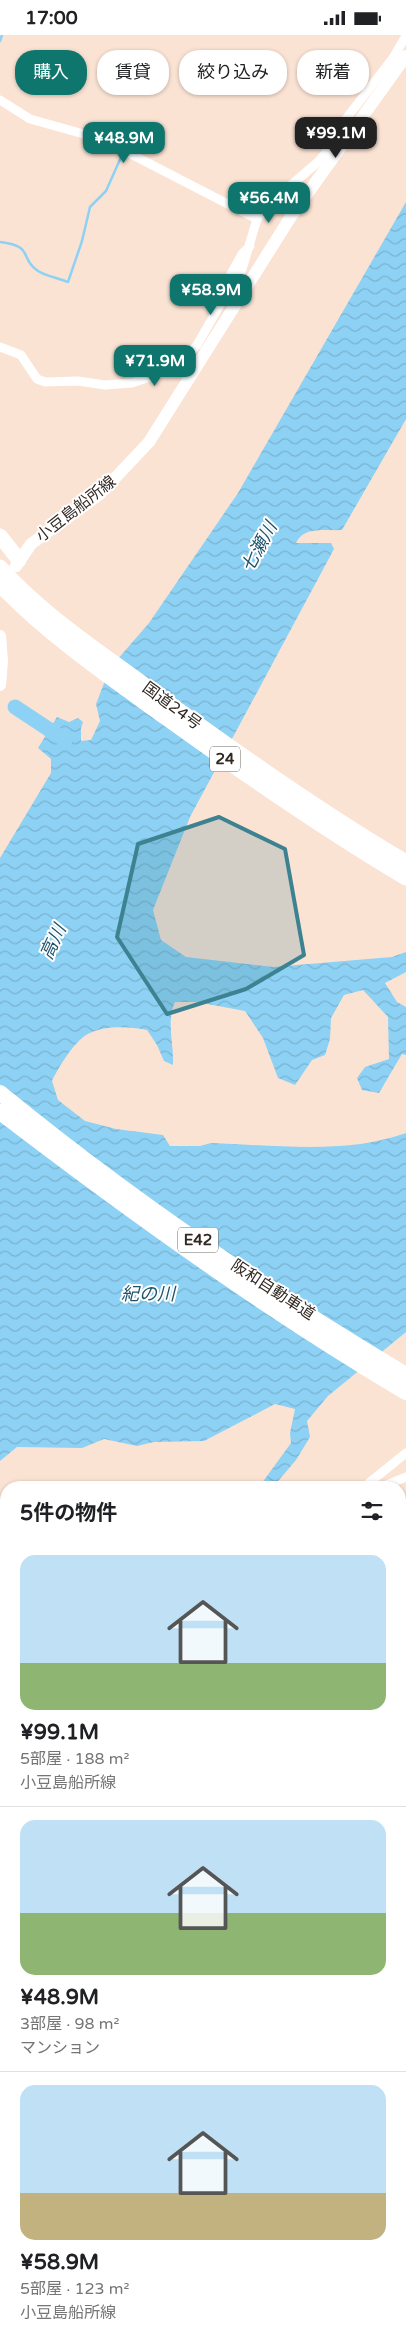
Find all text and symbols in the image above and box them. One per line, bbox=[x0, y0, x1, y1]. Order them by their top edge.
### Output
text: 17:00 bbox=[25, 7, 78, 29]
chip: 購入 bbox=[15, 50, 87, 95]
chip: 賃貸 bbox=[97, 50, 169, 95]
chip: 絞り込み bbox=[179, 50, 287, 95]
chip: 新着 bbox=[297, 50, 369, 95]
pin: ¥99.1M bbox=[295, 117, 377, 159]
pin: ¥48.9M bbox=[83, 121, 165, 164]
text: ¥99.1M bbox=[306, 123, 366, 143]
text: ¥48.9M bbox=[94, 128, 154, 148]
pin: ¥56.4M bbox=[228, 181, 310, 224]
text: ¥56.4M bbox=[239, 188, 299, 208]
pin: ¥58.9M bbox=[170, 273, 252, 316]
text: ¥58.9M bbox=[181, 280, 241, 300]
pin: ¥71.9M bbox=[114, 345, 196, 387]
text: ¥71.9M bbox=[125, 351, 185, 371]
street label: 小豆島船所線 bbox=[32, 472, 120, 546]
water label: 七瀬川 bbox=[236, 516, 283, 576]
street label: 国道24号 bbox=[139, 678, 205, 734]
road number: 24 bbox=[210, 747, 240, 771]
water label: 高川 bbox=[35, 919, 71, 963]
road number: E42 bbox=[178, 1227, 218, 1253]
street label: 阪和自動車道 bbox=[227, 1255, 319, 1325]
water label: 紀の川 bbox=[121, 1283, 177, 1305]
icon: filters bbox=[358, 1497, 386, 1525]
text: 5件の物件 bbox=[20, 1501, 117, 1526]
icon: home bbox=[158, 1587, 248, 1677]
text: ¥99.1M bbox=[20, 1720, 99, 1745]
text: 5部屋 · 188 m² bbox=[20, 1749, 129, 1769]
text: 小豆島船所線 bbox=[20, 1773, 116, 1793]
icon: home bbox=[158, 1853, 248, 1943]
text: ¥48.9M bbox=[20, 1985, 99, 2010]
text: 3部屋 · 98 m² bbox=[20, 2014, 119, 2034]
text: マンション bbox=[20, 2038, 100, 2058]
icon: home bbox=[158, 2118, 248, 2208]
text: ¥58.9M bbox=[20, 2250, 99, 2275]
text: 5部屋 · 123 m² bbox=[20, 2279, 129, 2299]
text: 小豆島船所線 bbox=[20, 2303, 116, 2323]

